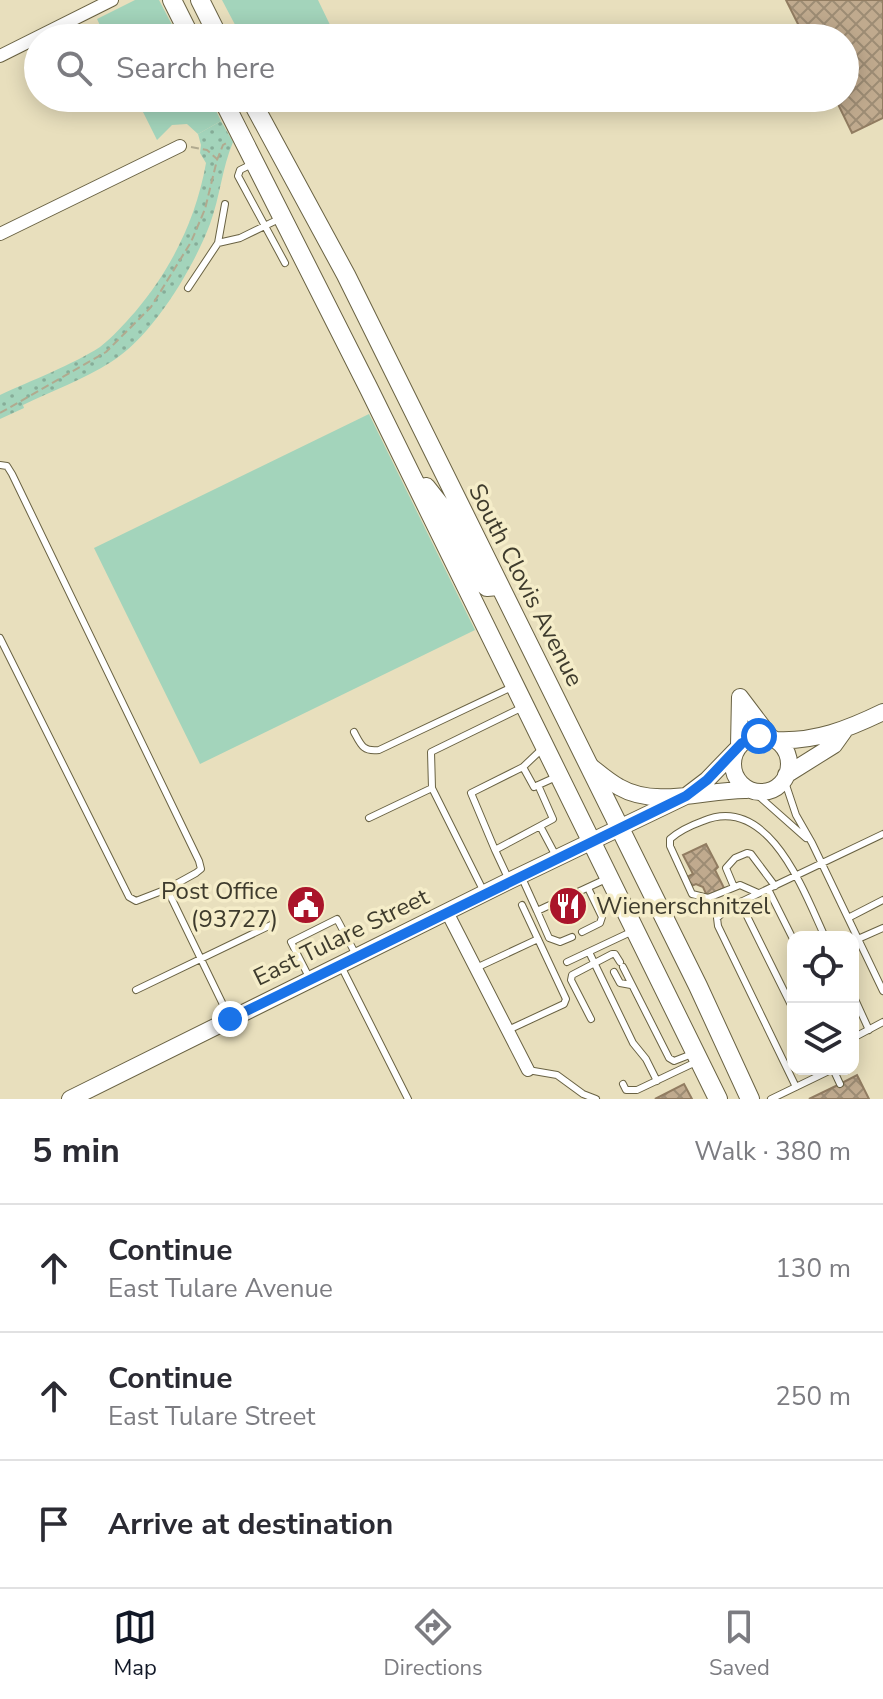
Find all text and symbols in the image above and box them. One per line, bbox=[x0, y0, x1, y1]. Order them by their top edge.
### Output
search box bbox=[24, 24, 859, 112]
icon: search bbox=[52, 46, 96, 90]
text: Search here bbox=[116, 48, 275, 89]
street label: South Clovis Avenue bbox=[461, 478, 591, 692]
route start bbox=[741, 718, 777, 754]
place label: Post Office (93727) bbox=[161, 875, 278, 935]
street label: East Tulare Street bbox=[248, 880, 435, 993]
public building icon: Post Office (93727) bbox=[285, 884, 327, 926]
restaurant icon: Wienerschnitzel bbox=[547, 885, 589, 927]
place label: Wienerschnitzel bbox=[596, 890, 770, 922]
map controls bbox=[787, 931, 859, 1075]
button: locate bbox=[787, 931, 859, 1003]
route end bbox=[212, 1001, 248, 1037]
button: layers bbox=[787, 1003, 859, 1075]
text: 5 min bbox=[32, 1128, 120, 1174]
text: Walk · 380 m bbox=[694, 1134, 851, 1169]
text: Continue bbox=[108, 1230, 233, 1271]
icon: ahead bbox=[32, 1246, 76, 1290]
text: 130 m bbox=[775, 1251, 851, 1286]
text: East Tulare Avenue bbox=[108, 1271, 333, 1306]
text: Continue bbox=[108, 1358, 233, 1399]
icon: ahead bbox=[32, 1374, 76, 1418]
text: 250 m bbox=[775, 1379, 851, 1414]
text: East Tulare Street bbox=[108, 1399, 315, 1434]
icon: arrive bbox=[32, 1502, 76, 1546]
text: Arrive at destination bbox=[108, 1504, 393, 1545]
tab: Map bbox=[113, 1605, 157, 1683]
tab: Directions bbox=[384, 1605, 483, 1683]
tab: Saved bbox=[709, 1605, 770, 1683]

